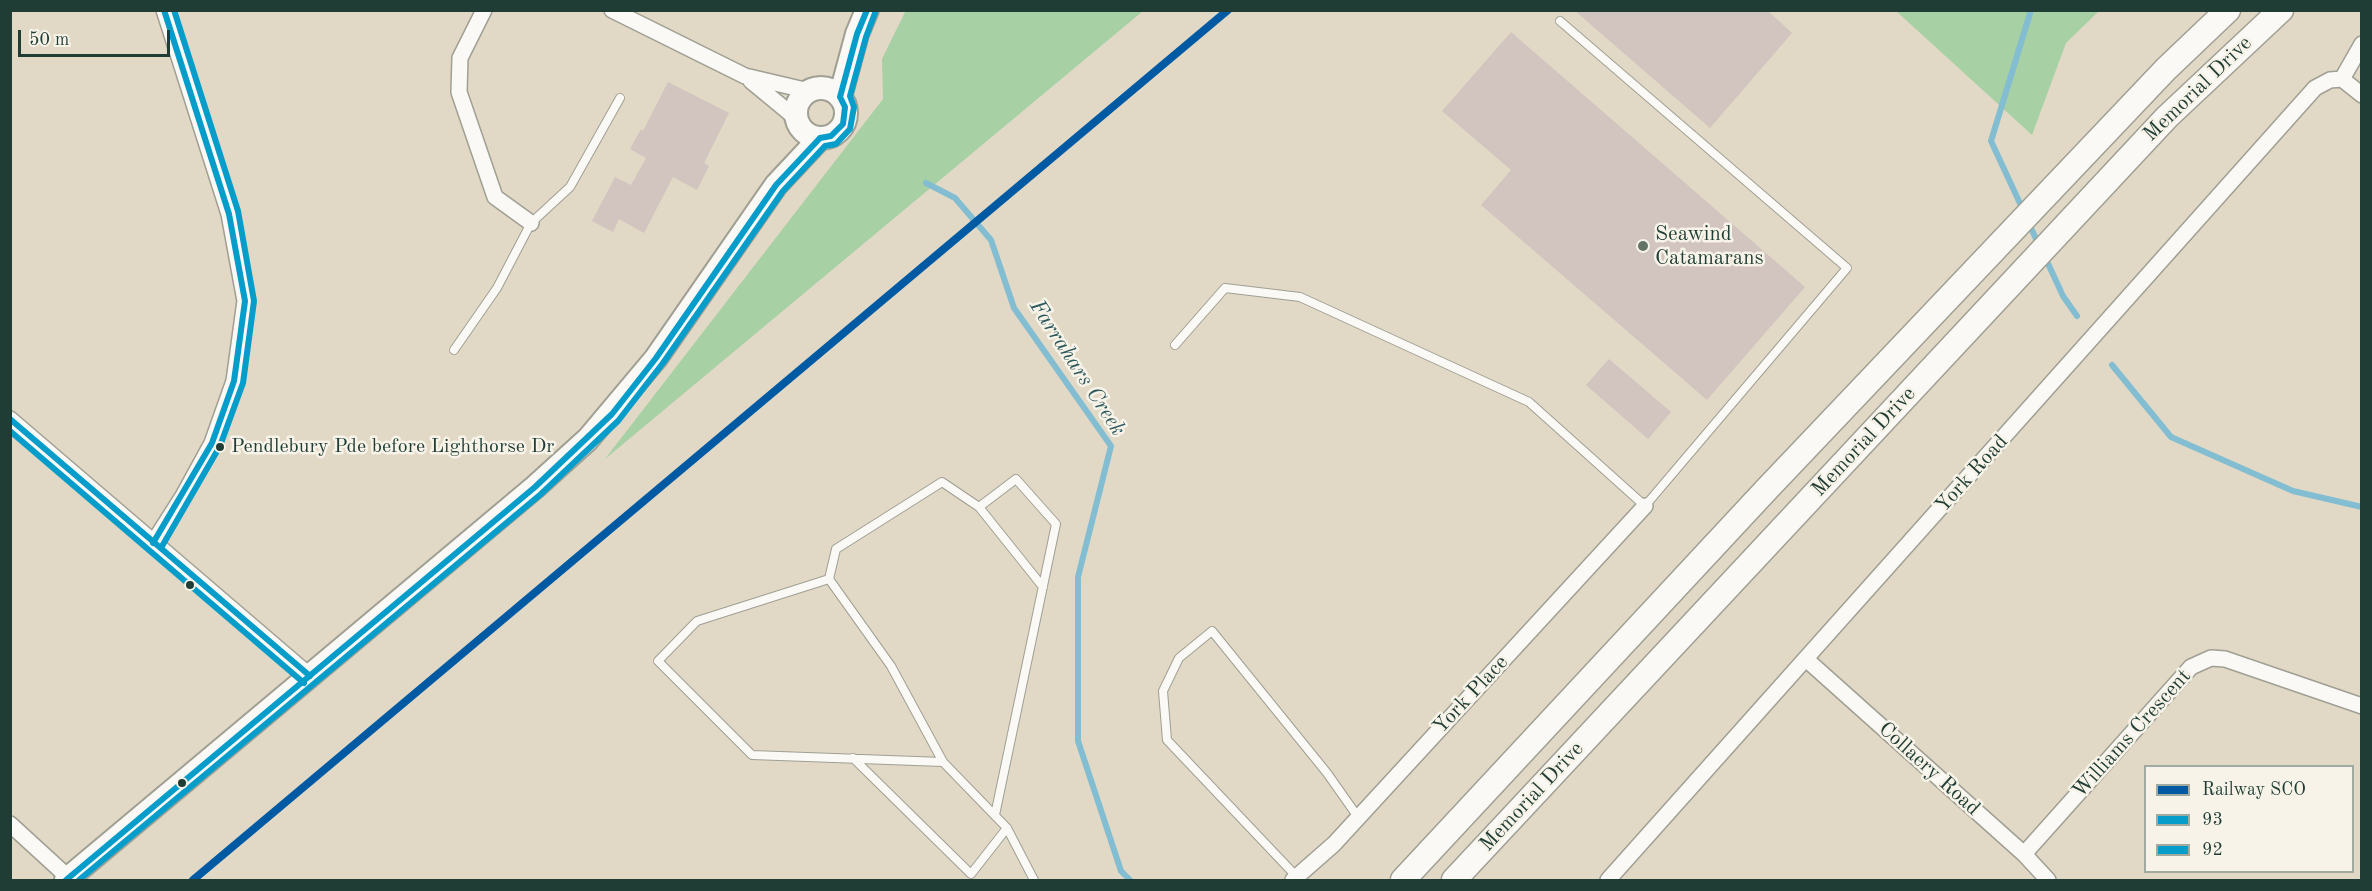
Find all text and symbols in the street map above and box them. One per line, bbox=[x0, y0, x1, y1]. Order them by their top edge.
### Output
scale bar bbox=[21, 18, 172, 56]
text: 50 m bbox=[29, 31, 69, 49]
street label: Memorial Drive bbox=[2139, 31, 2257, 147]
place label: Seawind Catamarans bbox=[1655, 221, 1764, 271]
marker: Seawind Catamarans bbox=[1636, 239, 1650, 253]
water label: Farrahars Creek bbox=[1023, 295, 1131, 441]
street label: Memorial Drive bbox=[1807, 382, 1921, 502]
street label: York Road bbox=[1930, 430, 2014, 518]
place label: Pendlebury Pde before Lighthorse Dr bbox=[231, 435, 554, 459]
marker: Pendlebury Pde before Lighthorse Dr bbox=[214, 441, 226, 453]
unlabelled marker bbox=[184, 579, 196, 591]
street label: York Place bbox=[1428, 650, 1514, 740]
street label: Williams Crescent bbox=[2067, 664, 2197, 804]
street label: Collaery Road bbox=[1873, 717, 1985, 821]
street label: Memorial Drive bbox=[1475, 737, 1589, 857]
legend bbox=[2144, 765, 2354, 873]
unlabelled marker bbox=[176, 777, 188, 789]
text: Railway SCO bbox=[2202, 781, 2306, 799]
text: 93 bbox=[2202, 811, 2223, 829]
text: 92 bbox=[2202, 841, 2223, 859]

